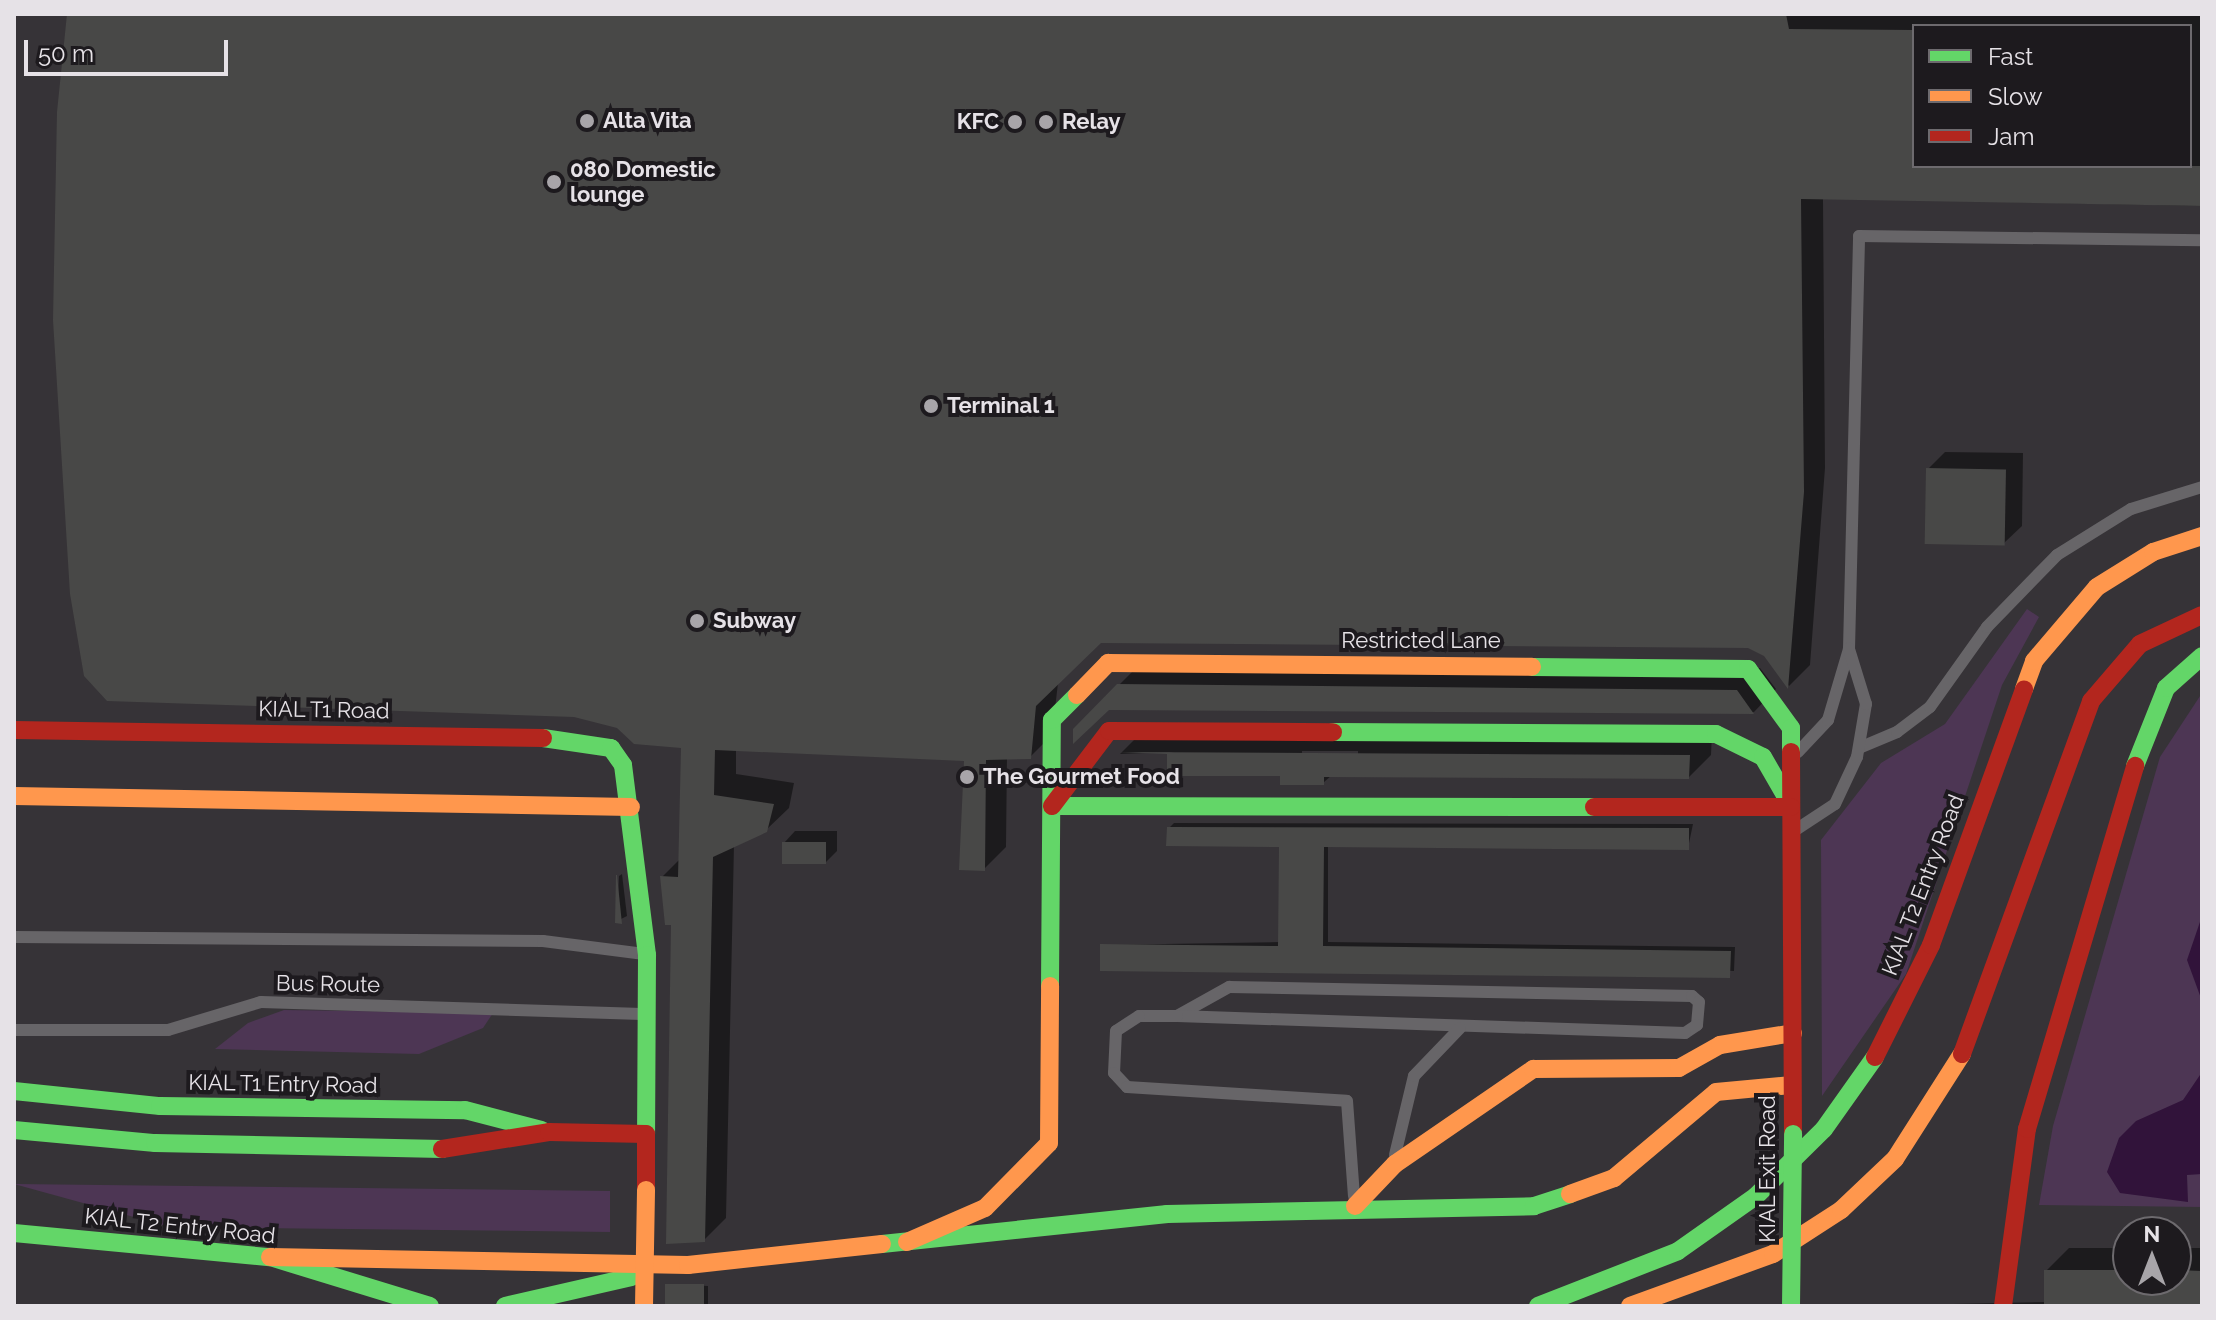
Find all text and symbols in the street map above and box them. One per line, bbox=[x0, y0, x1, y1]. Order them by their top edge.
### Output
scale bar bbox=[28, 24, 232, 74]
legend bbox=[1912, 24, 2192, 168]
text: 50 m bbox=[38, 39, 94, 68]
text: Fast bbox=[1988, 42, 2033, 71]
text: Slow bbox=[1988, 82, 2042, 111]
place label: Alta Vita bbox=[603, 108, 692, 134]
place label: KFC bbox=[957, 109, 999, 135]
place label: Relay bbox=[1062, 109, 1121, 135]
marker: Alta Vita bbox=[578, 112, 596, 130]
marker: KFC bbox=[1006, 113, 1024, 131]
marker: Relay bbox=[1037, 113, 1055, 131]
text: Jam bbox=[1988, 122, 2034, 151]
place label: 080 Domestic lounge bbox=[570, 156, 716, 208]
marker: 080 Domestic lounge bbox=[545, 173, 563, 191]
place label: Terminal 1 bbox=[947, 393, 1055, 419]
marker: Terminal 1 bbox=[922, 397, 940, 415]
place label: Subway bbox=[713, 608, 796, 634]
marker: Subway bbox=[688, 612, 706, 630]
street label: Restricted Lane bbox=[1341, 628, 1501, 654]
street label: KIAL T1 Road bbox=[257, 696, 391, 724]
place label: The Gourmet Food bbox=[983, 764, 1180, 790]
marker: The Gourmet Food bbox=[958, 768, 976, 786]
street label: KIAL T2 Entry Road bbox=[1876, 790, 1970, 980]
street label: Bus Route bbox=[276, 970, 380, 998]
street label: KIAL T1 Entry Road bbox=[187, 1069, 379, 1099]
street label: KIAL Exit Road bbox=[1755, 1095, 1781, 1243]
street label: KIAL T2 Entry Road bbox=[82, 1203, 278, 1249]
north arrow bbox=[2112, 1216, 2192, 1296]
text: N bbox=[2144, 1221, 2160, 1247]

